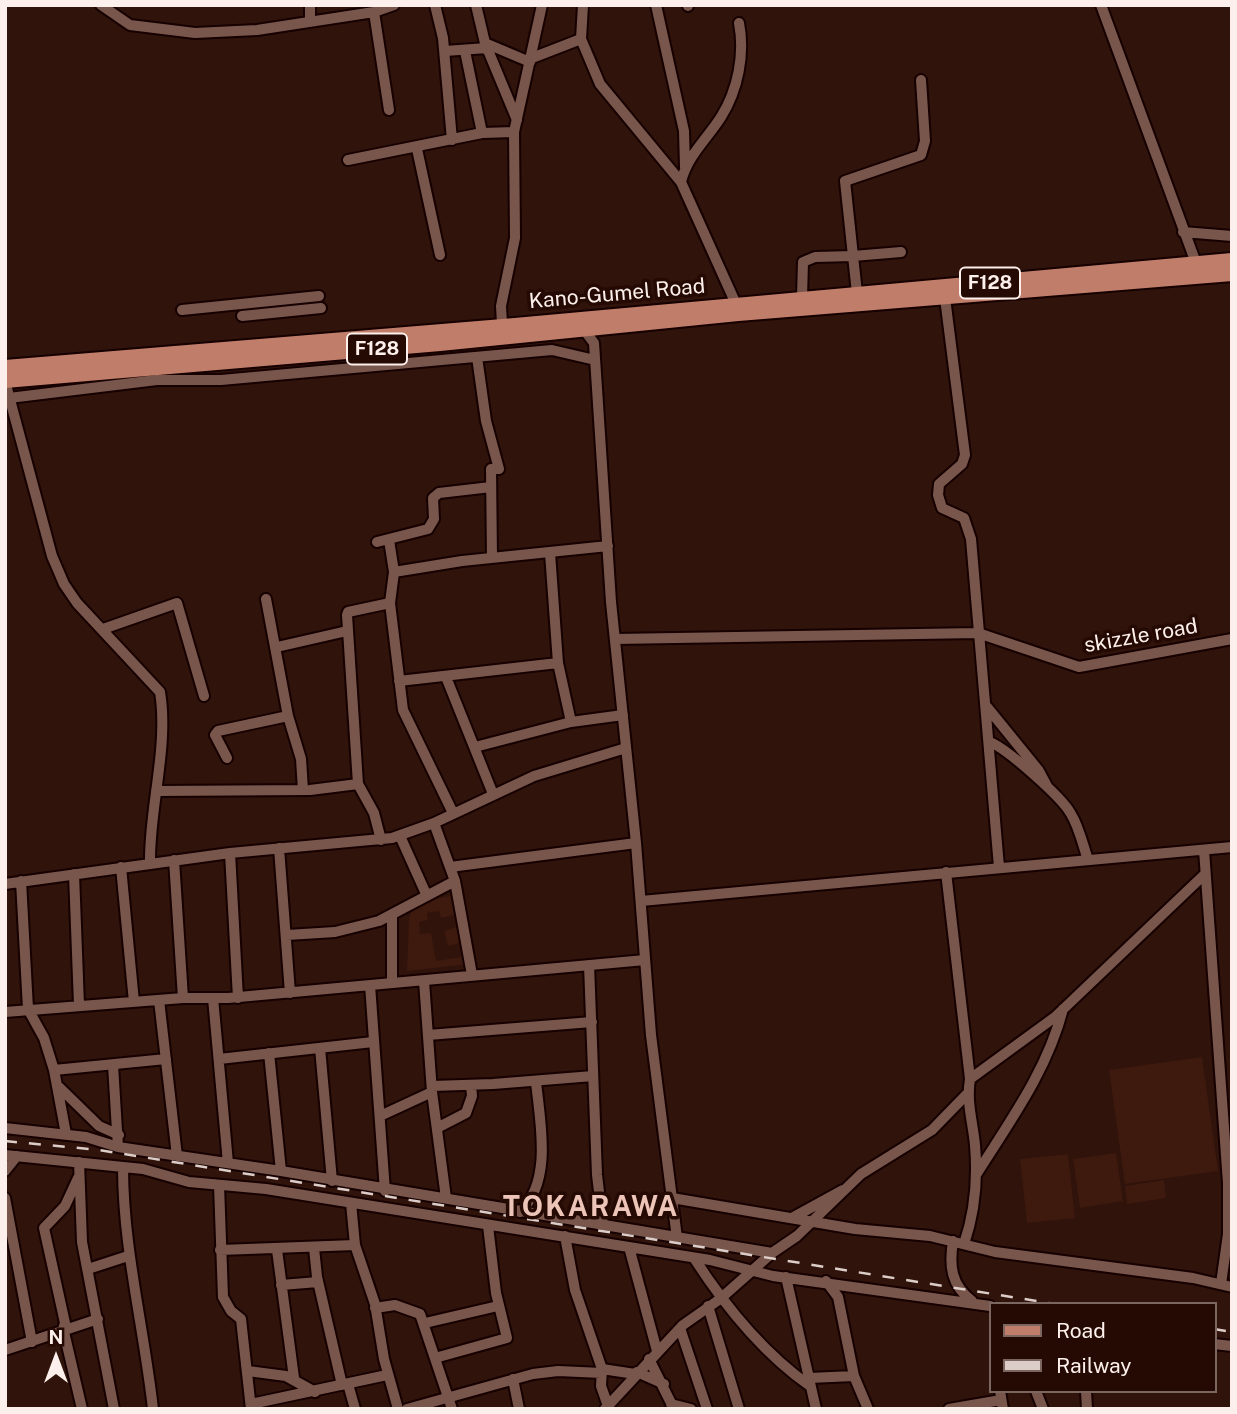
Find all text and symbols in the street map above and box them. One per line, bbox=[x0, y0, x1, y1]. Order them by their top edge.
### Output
road number: F128 bbox=[960, 268, 1020, 298]
street label: Kano-Gumel Road bbox=[528, 274, 706, 314]
road number: F128 bbox=[347, 334, 407, 364]
street label: skizzle road bbox=[1082, 614, 1200, 658]
district label: TOKARAWA bbox=[504, 1190, 678, 1224]
legend bbox=[988, 1302, 1216, 1393]
text: Road bbox=[1056, 1318, 1106, 1343]
north arrow bbox=[21, 1323, 91, 1393]
text: N bbox=[49, 1326, 63, 1348]
text: Railway bbox=[1056, 1353, 1132, 1378]

